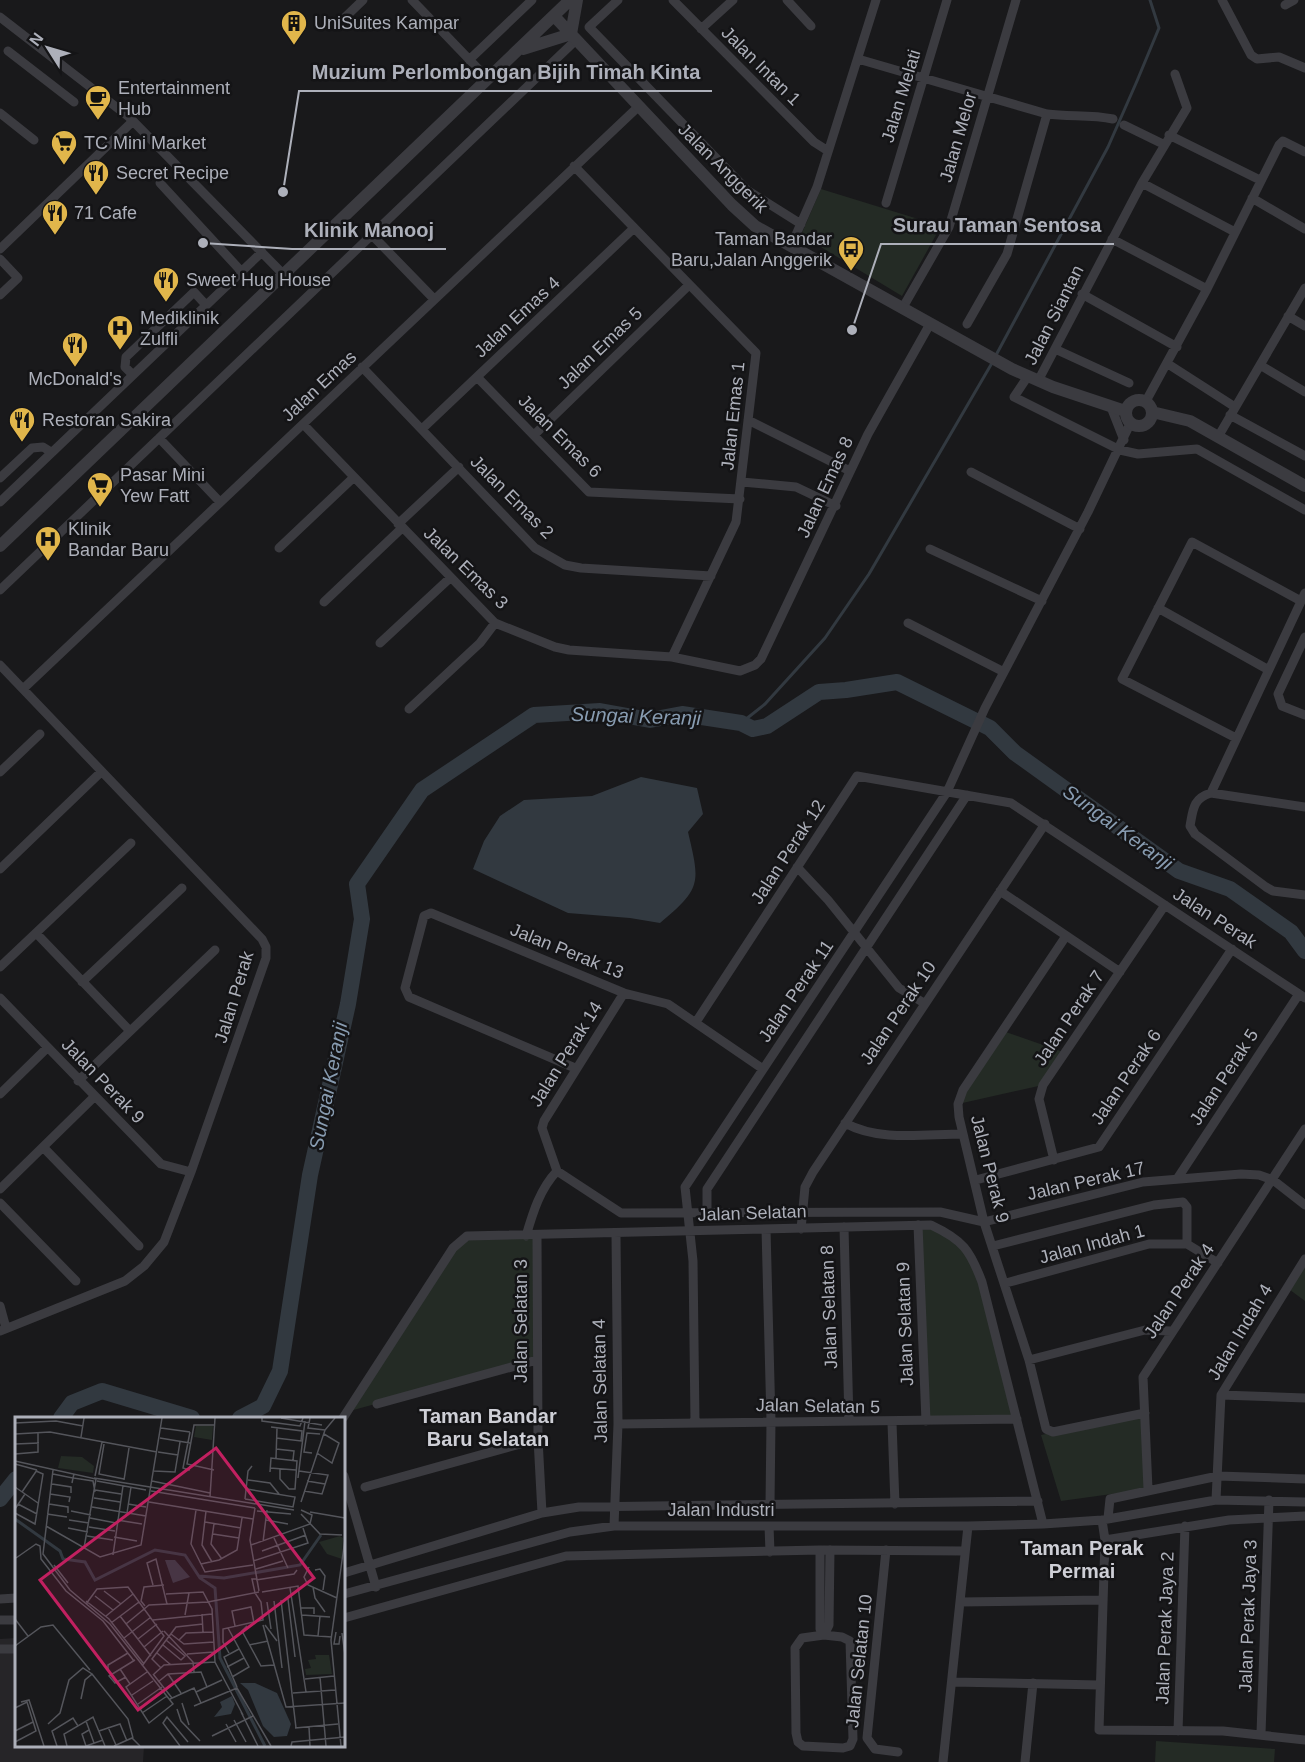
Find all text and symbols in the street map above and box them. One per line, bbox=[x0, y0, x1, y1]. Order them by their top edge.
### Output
building icon: UniSuites Kampar bbox=[279, 8, 309, 46]
place label: UniSuites Kampar bbox=[314, 13, 459, 33]
north arrow bbox=[18, 18, 78, 78]
street label: Jalan Intan 1 bbox=[717, 22, 805, 110]
text: N bbox=[26, 30, 47, 49]
street label: Jalan Melati bbox=[877, 47, 925, 145]
callout: Muzium Perlombongan Bijih Timah Kinta bbox=[299, 53, 712, 91]
text: Muzium Perlombongan Bijih Timah Kinta bbox=[312, 61, 701, 83]
place label: Entertainment Hub bbox=[118, 78, 230, 119]
cafe icon: Entertainment Hub bbox=[83, 83, 113, 121]
street label: Jalan Melor bbox=[936, 90, 980, 184]
street label: Jalan Anggerik bbox=[674, 119, 773, 218]
supermarket icon: TC Mini Market bbox=[49, 128, 79, 166]
place label: TC Mini Market bbox=[84, 133, 206, 153]
restaurant icon: Secret Recipe bbox=[81, 158, 111, 196]
place label: Secret Recipe bbox=[116, 163, 229, 183]
restaurant icon: 71 Cafe bbox=[40, 198, 70, 236]
place label: 71 Cafe bbox=[74, 203, 137, 223]
callout: Surau Taman Sentosa bbox=[881, 206, 1114, 244]
callout: Klinik Manooj bbox=[292, 211, 446, 249]
text: Surau Taman Sentosa bbox=[893, 214, 1102, 236]
text: Klinik Manooj bbox=[304, 219, 434, 241]
place label: Taman Bandar Baru,Jalan Anggerik bbox=[671, 229, 833, 270]
bus stop icon: Taman Bandar Baru,Jalan Anggerik bbox=[836, 234, 866, 272]
street label: Jalan Siantan bbox=[1020, 262, 1088, 368]
restaurant icon: Sweet Hug House bbox=[151, 265, 181, 303]
place label: Sweet Hug House bbox=[186, 270, 331, 290]
street label: Jalan Emas 4 bbox=[470, 272, 564, 362]
street label: Jalan Emas 5 bbox=[554, 303, 646, 393]
place label: Mediklinik Zulfli bbox=[140, 308, 220, 349]
hospital icon: Mediklinik Zulfli bbox=[105, 313, 135, 351]
restaurant icon: McDonald's bbox=[60, 330, 90, 368]
street label: Jalan Emas bbox=[278, 347, 360, 425]
street label: Jalan Emas 1 bbox=[717, 361, 749, 471]
place label: McDonald's bbox=[28, 369, 122, 389]
street label: Jalan Emas 6 bbox=[514, 390, 606, 482]
restaurant icon: Restoran Sakira bbox=[7, 405, 37, 443]
place label: Restoran Sakira bbox=[42, 410, 172, 430]
street label: Jalan Emas 8 bbox=[793, 433, 857, 541]
street label: Jalan Emas 2 bbox=[466, 451, 558, 543]
place label: Pasar Mini Yew Fatt bbox=[120, 465, 205, 506]
supermarket icon: Pasar Mini Yew Fatt bbox=[85, 470, 115, 508]
place label: Klinik Bandar Baru bbox=[68, 519, 169, 560]
street label: Jalan Emas 3 bbox=[420, 523, 512, 613]
hospital icon: Klinik Bandar Baru bbox=[33, 524, 63, 562]
water label: Sungai Keranji bbox=[571, 703, 702, 729]
water label: Sungai Keranji bbox=[1059, 780, 1178, 874]
street label: Jalan Perak 12 bbox=[747, 796, 829, 908]
street label: Jalan Perak bbox=[1170, 884, 1261, 953]
street label: Jalan Perak 13 bbox=[508, 919, 626, 983]
street label: Jalan Perak 11 bbox=[755, 936, 837, 1046]
street label: Jalan Perak bbox=[211, 948, 258, 1045]
street label: Jalan Perak 10 bbox=[856, 958, 940, 1068]
street label: Jalan Perak 7 bbox=[1030, 967, 1108, 1069]
street label: Jalan Perak 14 bbox=[526, 998, 606, 1110]
water label: Sungai Keranji bbox=[305, 1020, 351, 1152]
street label: Jalan Perak 5 bbox=[1186, 1025, 1262, 1129]
street label: Jalan Perak 6 bbox=[1087, 1026, 1165, 1128]
street label: Jalan Perak 9 bbox=[58, 1034, 148, 1128]
street label: Jalan Perak 9 bbox=[967, 1113, 1013, 1225]
street label: Jalan Perak 17 bbox=[1025, 1158, 1147, 1204]
street label: Jalan Selatan bbox=[697, 1201, 807, 1225]
street label: Jalan Indah 1 bbox=[1037, 1220, 1147, 1268]
street label: Jalan Perak 4 bbox=[1140, 1240, 1218, 1342]
street label: Jalan Selatan 8 bbox=[817, 1245, 841, 1369]
street label: Jalan Selatan 3 bbox=[511, 1259, 531, 1383]
street label: Jalan Selatan 9 bbox=[893, 1262, 917, 1386]
street label: Jalan Indah 4 bbox=[1204, 1281, 1276, 1383]
street label: Jalan Selatan 4 bbox=[589, 1319, 611, 1443]
street label: Jalan Selatan 5 bbox=[756, 1395, 880, 1417]
district label: Taman Bandar Baru Selatan bbox=[419, 1405, 557, 1450]
inset map bbox=[15, 1417, 345, 1747]
street label: Jalan Industri bbox=[667, 1500, 775, 1520]
district label: Taman Perak Permai bbox=[1020, 1537, 1144, 1582]
street label: Jalan Perak Jaya 3 bbox=[1235, 1539, 1261, 1693]
street label: Jalan Perak Jaya 2 bbox=[1152, 1551, 1178, 1705]
street label: Jalan Selatan 10 bbox=[842, 1593, 876, 1729]

